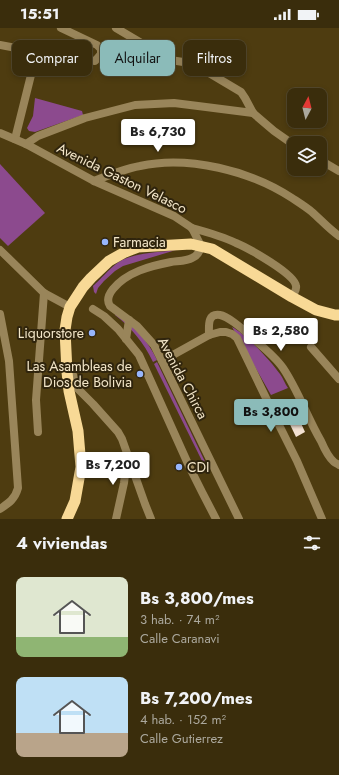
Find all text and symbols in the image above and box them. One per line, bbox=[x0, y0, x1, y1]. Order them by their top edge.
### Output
text: 15:51 bbox=[20, 3, 59, 25]
chip: Comprar bbox=[12, 40, 92, 76]
chip: Alquilar bbox=[100, 40, 175, 76]
chip: Filtros bbox=[183, 40, 246, 76]
north arrow bbox=[287, 88, 327, 128]
map controls bbox=[287, 88, 327, 176]
pin: Bs 6,730 bbox=[117, 119, 199, 153]
text: Bs 6,730 bbox=[130, 122, 186, 141]
button: layers bbox=[287, 136, 327, 176]
street label: Avenida Gaston Velasco bbox=[54, 138, 191, 218]
place label: Farmacia bbox=[113, 232, 166, 252]
marker: Farmacia bbox=[100, 237, 110, 247]
pin: Bs 2,580 bbox=[240, 318, 322, 352]
text: Bs 2,580 bbox=[253, 321, 309, 340]
place label: Liquorstore bbox=[18, 323, 84, 343]
marker: Liquorstore bbox=[87, 328, 97, 338]
street label: Avenida Chirca bbox=[153, 333, 213, 423]
place label: Las Asambleas de Dios de Bolivia bbox=[26, 356, 132, 392]
marker: Las Asambleas de Dios de Bolivia bbox=[135, 369, 145, 379]
pin: Bs 3,800 bbox=[230, 399, 312, 433]
text: Bs 3,800 bbox=[243, 402, 299, 421]
pin: Bs 7,200 bbox=[72, 452, 154, 486]
text: Bs 7,200 bbox=[86, 455, 140, 474]
place label: CDI bbox=[187, 457, 210, 477]
marker: CDI bbox=[174, 462, 184, 472]
text: 4 viviendas bbox=[16, 531, 107, 555]
icon: filters bbox=[301, 532, 323, 554]
text: Bs 3,800/mes bbox=[140, 586, 254, 610]
icon: home bbox=[48, 593, 96, 641]
text: 3 hab. · 74 m² bbox=[140, 610, 219, 629]
text: Calle Caranavi bbox=[140, 629, 220, 648]
text: Bs 7,200/mes bbox=[140, 686, 252, 710]
icon: home bbox=[48, 693, 96, 741]
text: 4 hab. · 152 m² bbox=[140, 710, 226, 729]
text: Calle Gutierrez bbox=[140, 729, 223, 748]

